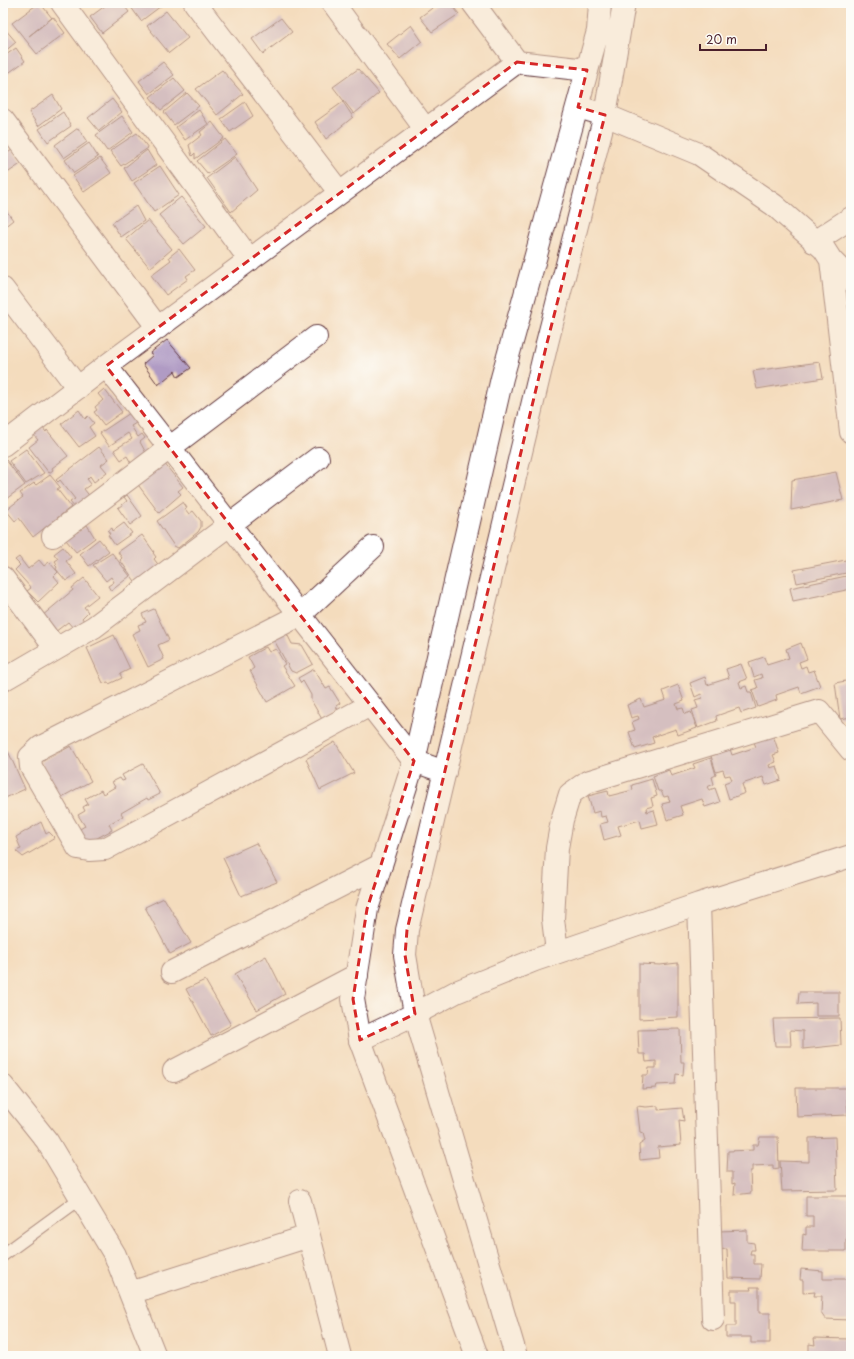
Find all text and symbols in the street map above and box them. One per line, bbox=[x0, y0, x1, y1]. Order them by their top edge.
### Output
scale bar bbox=[700, 26, 766, 52]
text: 20 m bbox=[706, 30, 737, 48]

